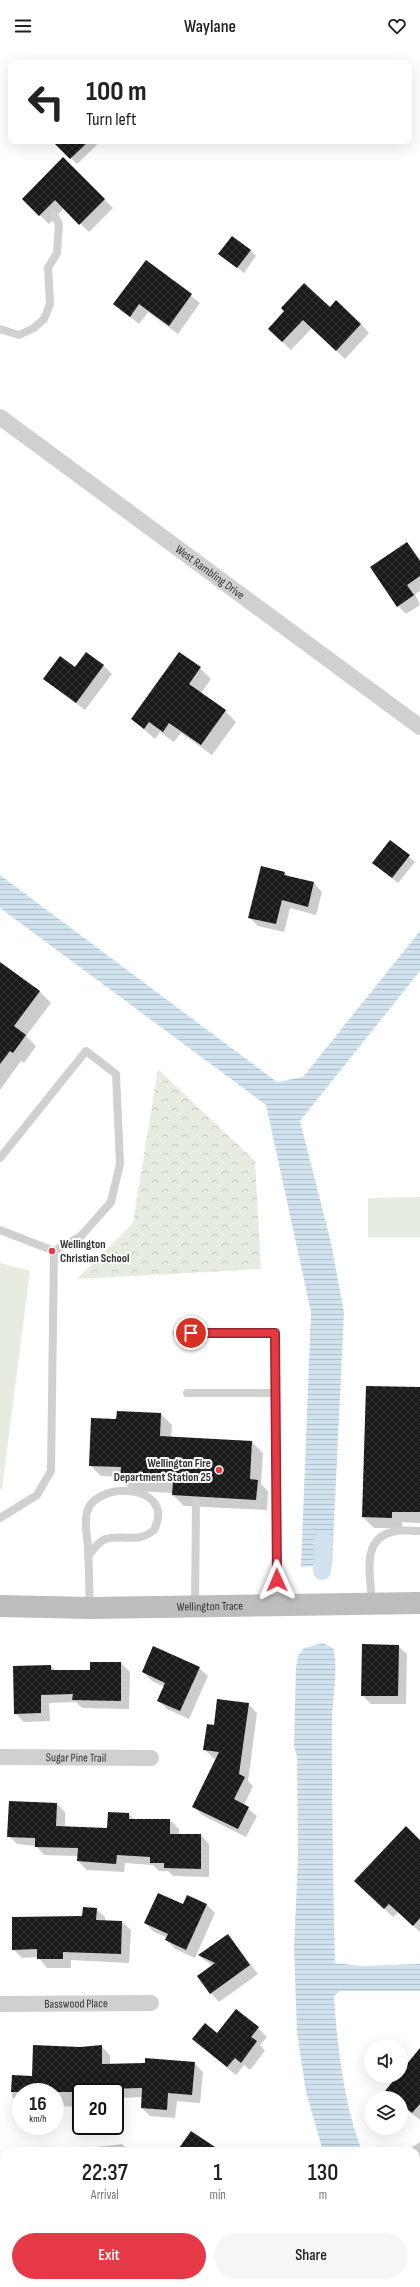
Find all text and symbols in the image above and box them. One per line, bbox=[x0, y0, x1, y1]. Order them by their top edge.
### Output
icon: menu bbox=[12, 15, 34, 37]
icon: heart bbox=[386, 15, 408, 37]
text: Waylane bbox=[184, 16, 236, 37]
text: 100 m bbox=[86, 75, 147, 108]
icon: left bbox=[20, 76, 72, 128]
text: Turn left bbox=[86, 109, 137, 130]
street label: West Rambling Drive bbox=[172, 542, 248, 603]
place label: Wellington Christian School bbox=[60, 1237, 129, 1266]
marker: Wellington Christian School bbox=[47, 1246, 57, 1256]
pin bbox=[174, 1316, 208, 1350]
icon: arrive bbox=[180, 1322, 202, 1344]
place label: Wellington Fire Department Station 25 bbox=[114, 1456, 211, 1485]
marker: Wellington Fire Department Station 25 bbox=[214, 1465, 224, 1475]
position arrow bbox=[256, 1559, 298, 1601]
street label: Wellington Trace bbox=[177, 1599, 243, 1615]
street label: Sugar Pine Trail bbox=[46, 1750, 106, 1766]
street label: Basswood Place bbox=[44, 1996, 108, 2012]
map controls bbox=[364, 2039, 408, 2135]
button: sound bbox=[364, 2039, 408, 2083]
speed limit sign: 20 bbox=[72, 2083, 124, 2135]
button: layers bbox=[364, 2091, 408, 2135]
text: 16 bbox=[29, 2092, 47, 2116]
text: km/h bbox=[29, 2113, 47, 2125]
text: 22:37 bbox=[82, 2158, 128, 2187]
text: 1 bbox=[213, 2158, 222, 2187]
text: 130 bbox=[308, 2158, 338, 2187]
text: Arrival bbox=[91, 2187, 119, 2203]
text: min bbox=[210, 2187, 226, 2203]
text: m bbox=[319, 2187, 327, 2203]
button: Exit bbox=[12, 2233, 206, 2279]
button: Share bbox=[214, 2233, 408, 2279]

